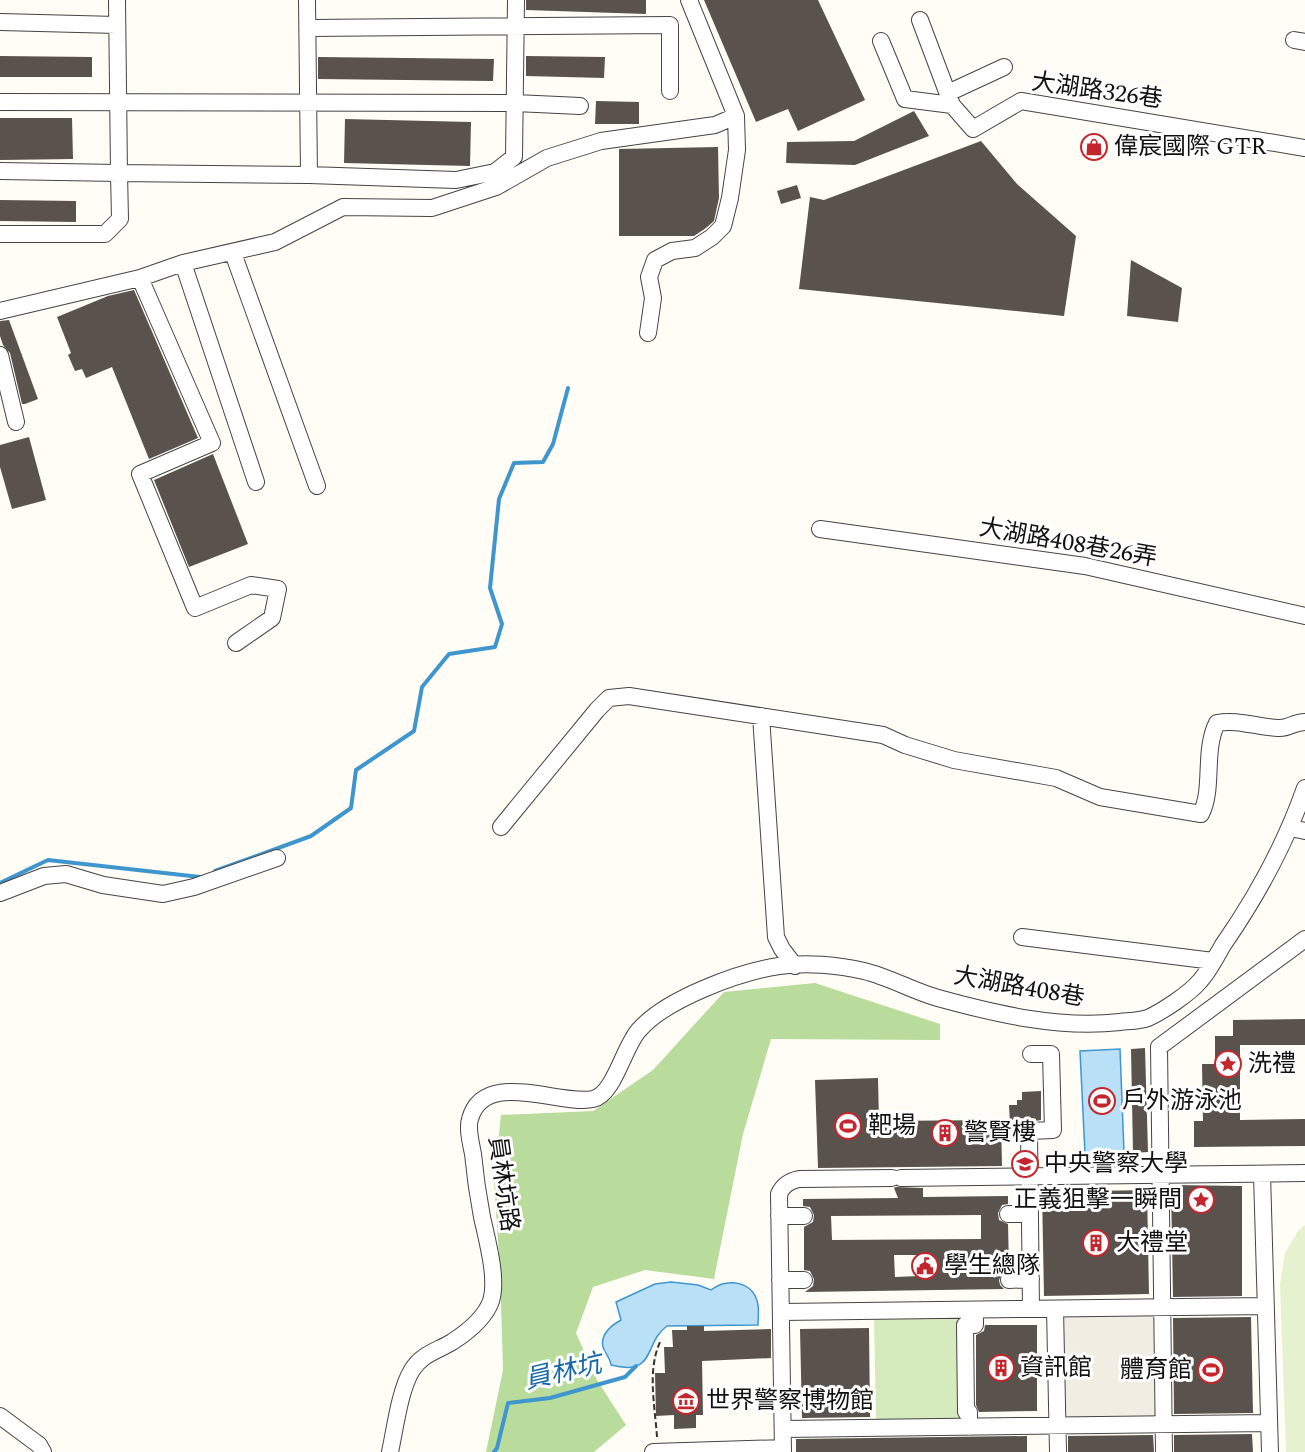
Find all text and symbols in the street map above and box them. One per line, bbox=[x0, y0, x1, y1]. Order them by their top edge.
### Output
street label: 大湖路326巷 bbox=[1029, 64, 1165, 118]
place label: 偉宸國際 GTR bbox=[1114, 129, 1267, 165]
shop icon: 偉宸國際 GTR bbox=[1079, 132, 1109, 162]
street label: 大湖路408巷26弄 bbox=[976, 510, 1160, 576]
street label: 大湖路408巷 bbox=[951, 958, 1087, 1016]
place label: 洗禮 bbox=[1248, 1046, 1296, 1082]
place icon: 洗禮 bbox=[1213, 1049, 1243, 1079]
place label: 戶外游泳池 bbox=[1122, 1083, 1242, 1119]
sports icon: 戶外游泳池 bbox=[1087, 1086, 1117, 1116]
place label: 靶場 bbox=[868, 1108, 916, 1144]
sports icon: 靶場 bbox=[833, 1111, 863, 1141]
place label: 警賢樓 bbox=[964, 1115, 1036, 1151]
building icon: 警賢樓 bbox=[930, 1118, 960, 1148]
street label: 員林坑路 bbox=[478, 1134, 528, 1234]
place label: 中央警察大學 bbox=[1044, 1146, 1188, 1182]
school or university icon: 中央警察大學 bbox=[1010, 1149, 1040, 1179]
place label: 正義狙擊一瞬間 bbox=[1014, 1182, 1182, 1218]
place icon: 正義狙擊一瞬間 bbox=[1186, 1185, 1216, 1215]
place label: 大禮堂 bbox=[1116, 1225, 1188, 1261]
building icon: 大禮堂 bbox=[1081, 1228, 1111, 1258]
place label: 學生總隊 bbox=[944, 1248, 1040, 1284]
public building icon: 學生總隊 bbox=[910, 1251, 940, 1281]
water label: 員林坑 bbox=[520, 1343, 609, 1400]
place label: 資訊館 bbox=[1020, 1350, 1092, 1386]
place label: 體育館 bbox=[1120, 1352, 1192, 1388]
building icon: 資訊館 bbox=[986, 1353, 1016, 1383]
sports icon: 體育館 bbox=[1196, 1355, 1226, 1385]
place label: 世界警察博物館 bbox=[706, 1383, 874, 1419]
museum icon: 世界警察博物館 bbox=[671, 1386, 701, 1416]

